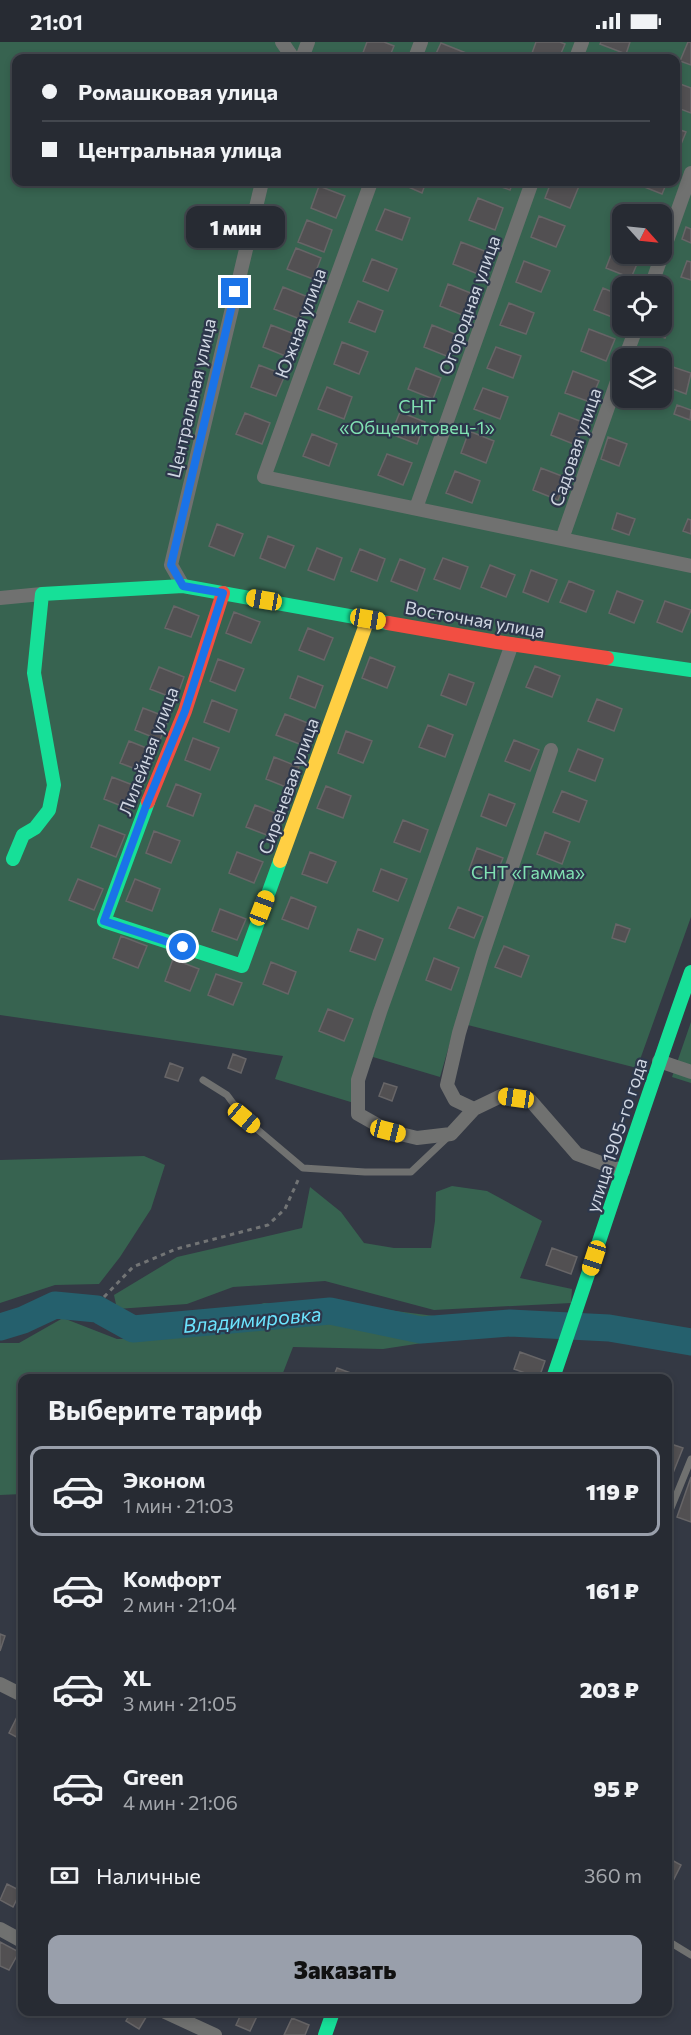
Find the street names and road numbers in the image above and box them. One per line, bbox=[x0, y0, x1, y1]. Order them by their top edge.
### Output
street label: Огородная улица bbox=[434, 232, 504, 378]
street label: Южная улица bbox=[270, 265, 330, 381]
street label: Центральная улица bbox=[162, 316, 220, 480]
street label: Садовая улица bbox=[544, 385, 606, 509]
street label: Восточная улица bbox=[403, 596, 547, 642]
street label: Лилейная улица bbox=[113, 684, 183, 818]
street label: Сиреневая улица bbox=[253, 715, 323, 857]
street label: улица 1905-го года bbox=[581, 1055, 651, 1215]

